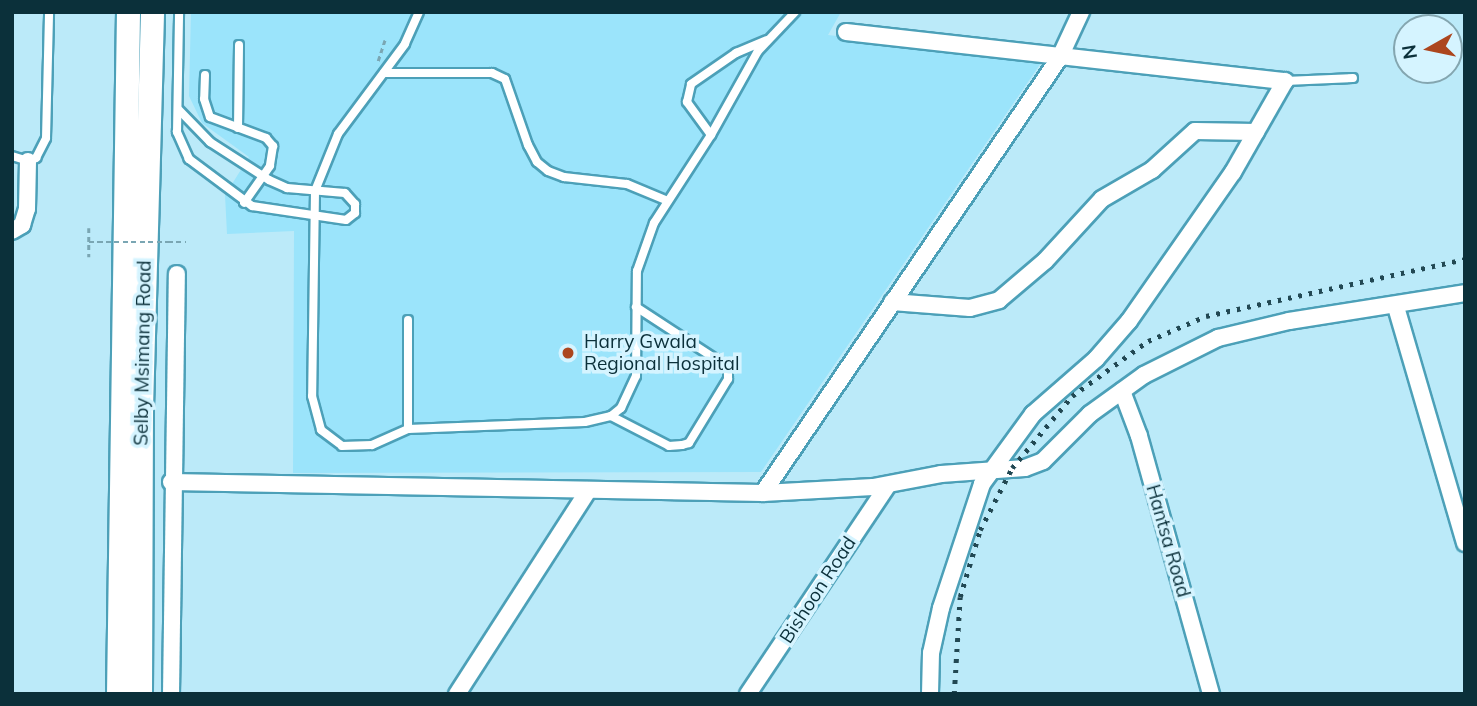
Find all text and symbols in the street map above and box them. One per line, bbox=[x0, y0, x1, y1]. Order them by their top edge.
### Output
north arrow bbox=[1393, 14, 1463, 84]
text: N bbox=[1396, 43, 1422, 61]
street label: Selby Msimang Road bbox=[130, 260, 156, 446]
place label: Harry Gwala Regional Hospital bbox=[584, 331, 739, 375]
marker: Harry Gwala Regional Hospital bbox=[558, 343, 578, 363]
street label: Hantsa Road bbox=[1141, 482, 1195, 600]
street label: Bishoon Road bbox=[775, 532, 861, 648]

